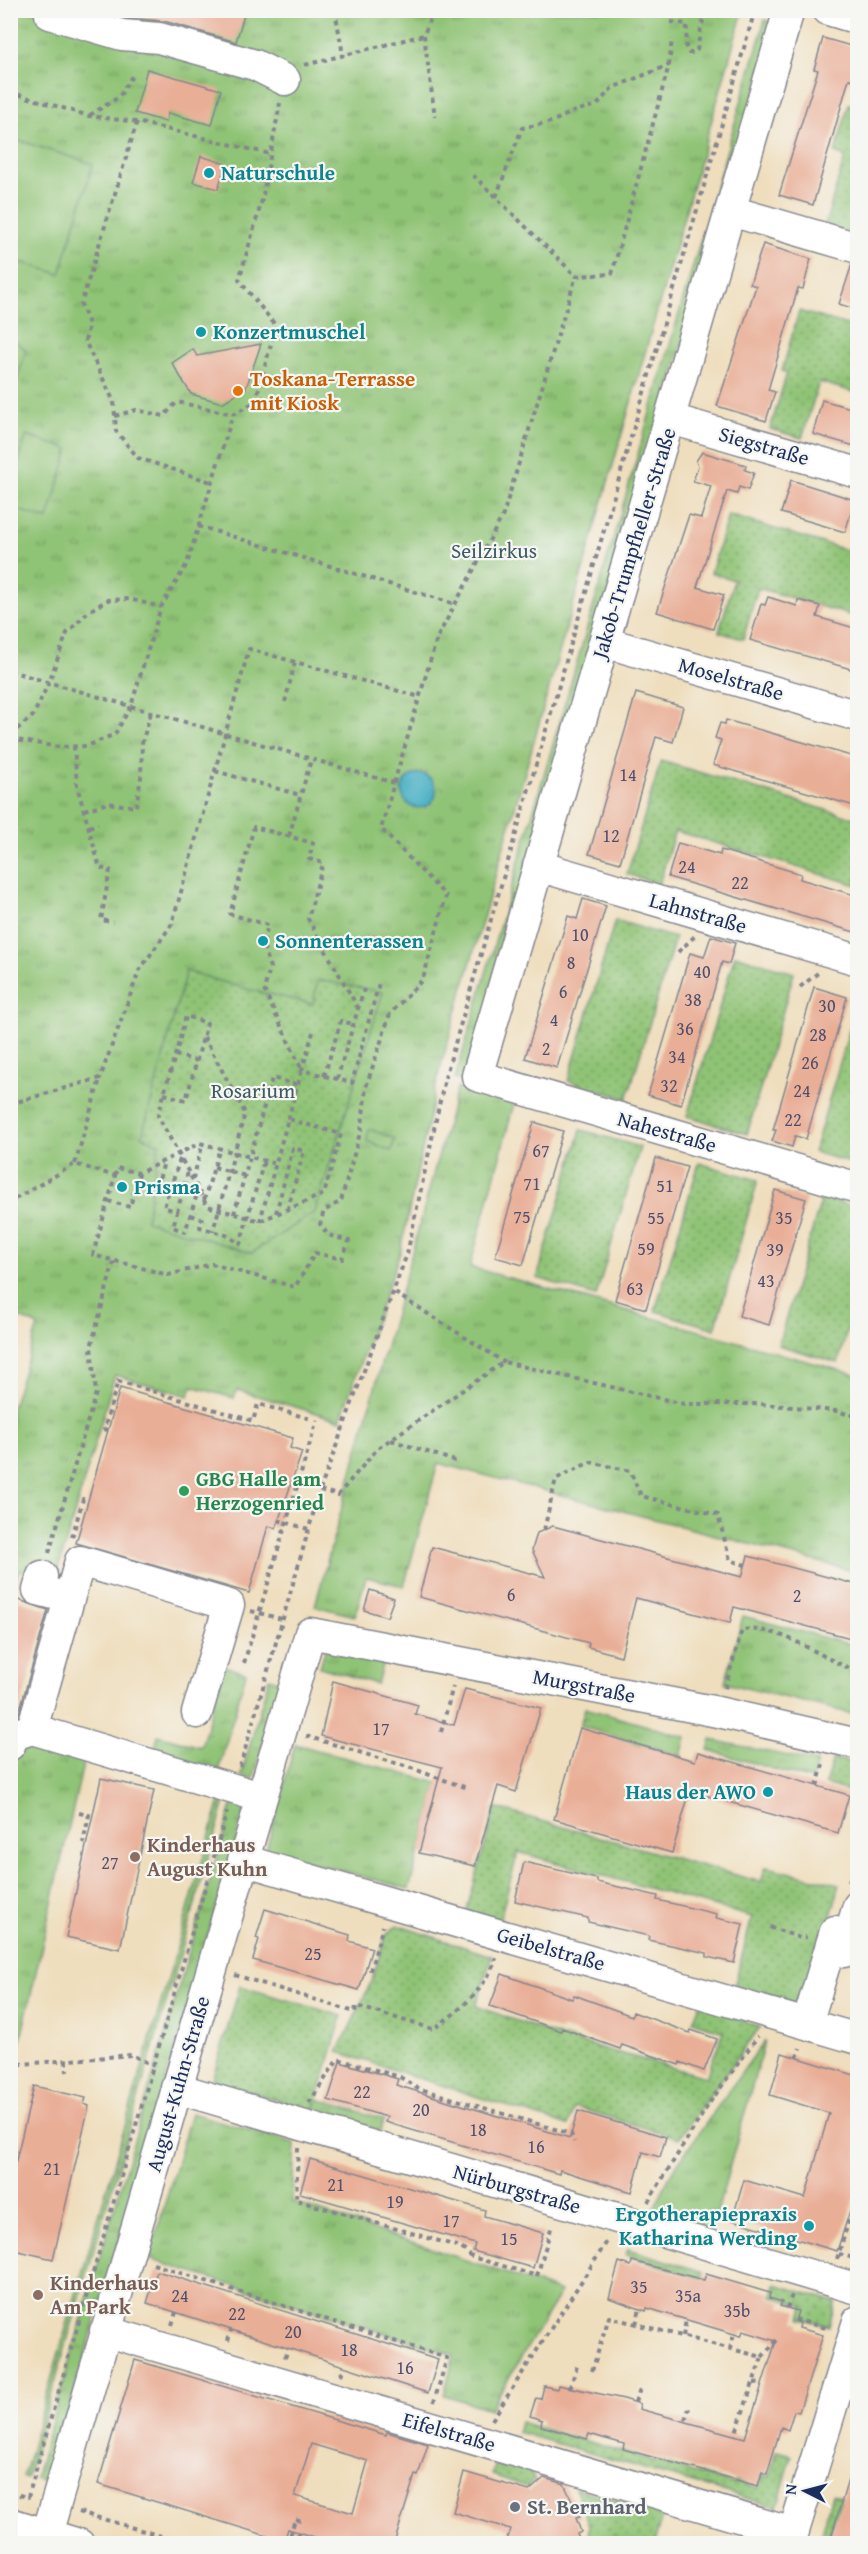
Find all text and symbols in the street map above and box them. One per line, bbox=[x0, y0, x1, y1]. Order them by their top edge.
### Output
place label: Naturschule bbox=[221, 157, 335, 188]
marker: Naturschule bbox=[202, 166, 216, 180]
place label: Konzertmuschel bbox=[213, 316, 366, 347]
marker: Konzertmuschel bbox=[194, 325, 208, 339]
place label: Toskana-Terrasse mit Kiosk bbox=[250, 363, 415, 418]
marker: Toskana-Terrasse mit Kiosk bbox=[231, 384, 245, 398]
street label: Siegstraße bbox=[715, 418, 813, 473]
street label: Jakob-Trumpfheller-Straße bbox=[583, 423, 683, 665]
park label: Seilzirkus bbox=[451, 535, 537, 566]
street label: Moselstraße bbox=[675, 649, 788, 708]
house number: 14 bbox=[619, 761, 637, 788]
house number: 12 bbox=[602, 822, 620, 849]
house number: 24 bbox=[678, 853, 696, 880]
house number: 22 bbox=[731, 869, 749, 896]
street label: Lahnstraße bbox=[646, 884, 751, 941]
house number: 10 bbox=[571, 921, 589, 948]
place label: Sonnenterassen bbox=[275, 925, 425, 956]
marker: Sonnenterassen bbox=[256, 934, 270, 948]
house number: 8 bbox=[567, 949, 575, 976]
house number: 40 bbox=[693, 958, 711, 985]
house number: 6 bbox=[559, 978, 567, 1005]
house number: 38 bbox=[684, 986, 702, 1013]
house number: 30 bbox=[818, 992, 836, 1019]
house number: 4 bbox=[550, 1006, 558, 1033]
house number: 36 bbox=[676, 1015, 694, 1042]
house number: 28 bbox=[809, 1021, 827, 1048]
house number: 2 bbox=[542, 1035, 550, 1062]
house number: 34 bbox=[668, 1043, 686, 1070]
house number: 26 bbox=[801, 1049, 819, 1076]
house number: 32 bbox=[660, 1072, 678, 1099]
park label: Rosarium bbox=[211, 1075, 295, 1106]
house number: 24 bbox=[793, 1077, 811, 1104]
street label: Nahestraße bbox=[614, 1103, 720, 1160]
house number: 22 bbox=[784, 1106, 802, 1133]
house number: 67 bbox=[532, 1137, 550, 1164]
house number: 71 bbox=[523, 1170, 541, 1197]
place label: Prisma bbox=[134, 1171, 200, 1202]
house number: 51 bbox=[656, 1172, 674, 1199]
marker: Prisma bbox=[115, 1180, 129, 1194]
house number: 75 bbox=[513, 1203, 531, 1230]
house number: 55 bbox=[647, 1204, 665, 1231]
house number: 35 bbox=[775, 1204, 793, 1231]
house number: 59 bbox=[637, 1235, 655, 1262]
house number: 39 bbox=[766, 1236, 784, 1263]
house number: 43 bbox=[757, 1267, 775, 1294]
house number: 63 bbox=[626, 1275, 644, 1302]
place label: GBG Halle am Herzogenried bbox=[196, 1463, 324, 1518]
marker: GBG Halle am Herzogenried bbox=[177, 1484, 191, 1498]
house number: 6 bbox=[507, 1581, 515, 1608]
house number: 2 bbox=[793, 1582, 801, 1609]
street label: Murgstraße bbox=[530, 1660, 638, 1711]
house number: 17 bbox=[372, 1715, 390, 1742]
place label: Haus der AWO bbox=[626, 1776, 756, 1807]
marker: Haus der AWO bbox=[761, 1785, 775, 1799]
place label: Kinderhaus August Kuhn bbox=[147, 1829, 268, 1884]
house number: 27 bbox=[101, 1849, 119, 1876]
marker: Kinderhaus August Kuhn bbox=[128, 1850, 142, 1864]
street label: Geibelstraße bbox=[493, 1918, 609, 1979]
house number: 25 bbox=[304, 1940, 322, 1967]
street label: August-Kuhn-Straße bbox=[138, 1992, 217, 2175]
house number: 22 bbox=[353, 2078, 371, 2105]
house number: 20 bbox=[412, 2096, 430, 2123]
house number: 18 bbox=[469, 2116, 487, 2143]
house number: 16 bbox=[527, 2133, 545, 2160]
house number: 21 bbox=[43, 2155, 61, 2182]
street label: Nürburgstraße bbox=[450, 2156, 585, 2222]
house number: 21 bbox=[327, 2171, 345, 2198]
house number: 19 bbox=[386, 2188, 404, 2215]
place label: Ergotherapiepraxis Katharina Werding bbox=[615, 2198, 798, 2253]
house number: 17 bbox=[442, 2207, 460, 2234]
marker: Ergotherapiepraxis Katharina Werding bbox=[802, 2219, 816, 2233]
house number: 15 bbox=[500, 2225, 518, 2252]
place label: Kinderhaus Am Park bbox=[50, 2267, 158, 2322]
house number: 35 bbox=[630, 2273, 648, 2300]
house number: 24 bbox=[171, 2282, 189, 2309]
house number: 35a bbox=[675, 2282, 701, 2309]
marker: Kinderhaus Am Park bbox=[31, 2288, 45, 2302]
house number: 35b bbox=[724, 2297, 750, 2324]
house number: 22 bbox=[228, 2300, 246, 2327]
house number: 20 bbox=[284, 2318, 302, 2345]
house number: 18 bbox=[340, 2336, 358, 2363]
house number: 16 bbox=[396, 2354, 414, 2381]
street label: Eifelstraße bbox=[399, 2403, 499, 2460]
north arrow bbox=[775, 2461, 835, 2521]
text: N bbox=[778, 2483, 803, 2496]
place label: St. Bernhard bbox=[527, 2491, 647, 2522]
marker: St. Bernhard bbox=[508, 2500, 522, 2514]

